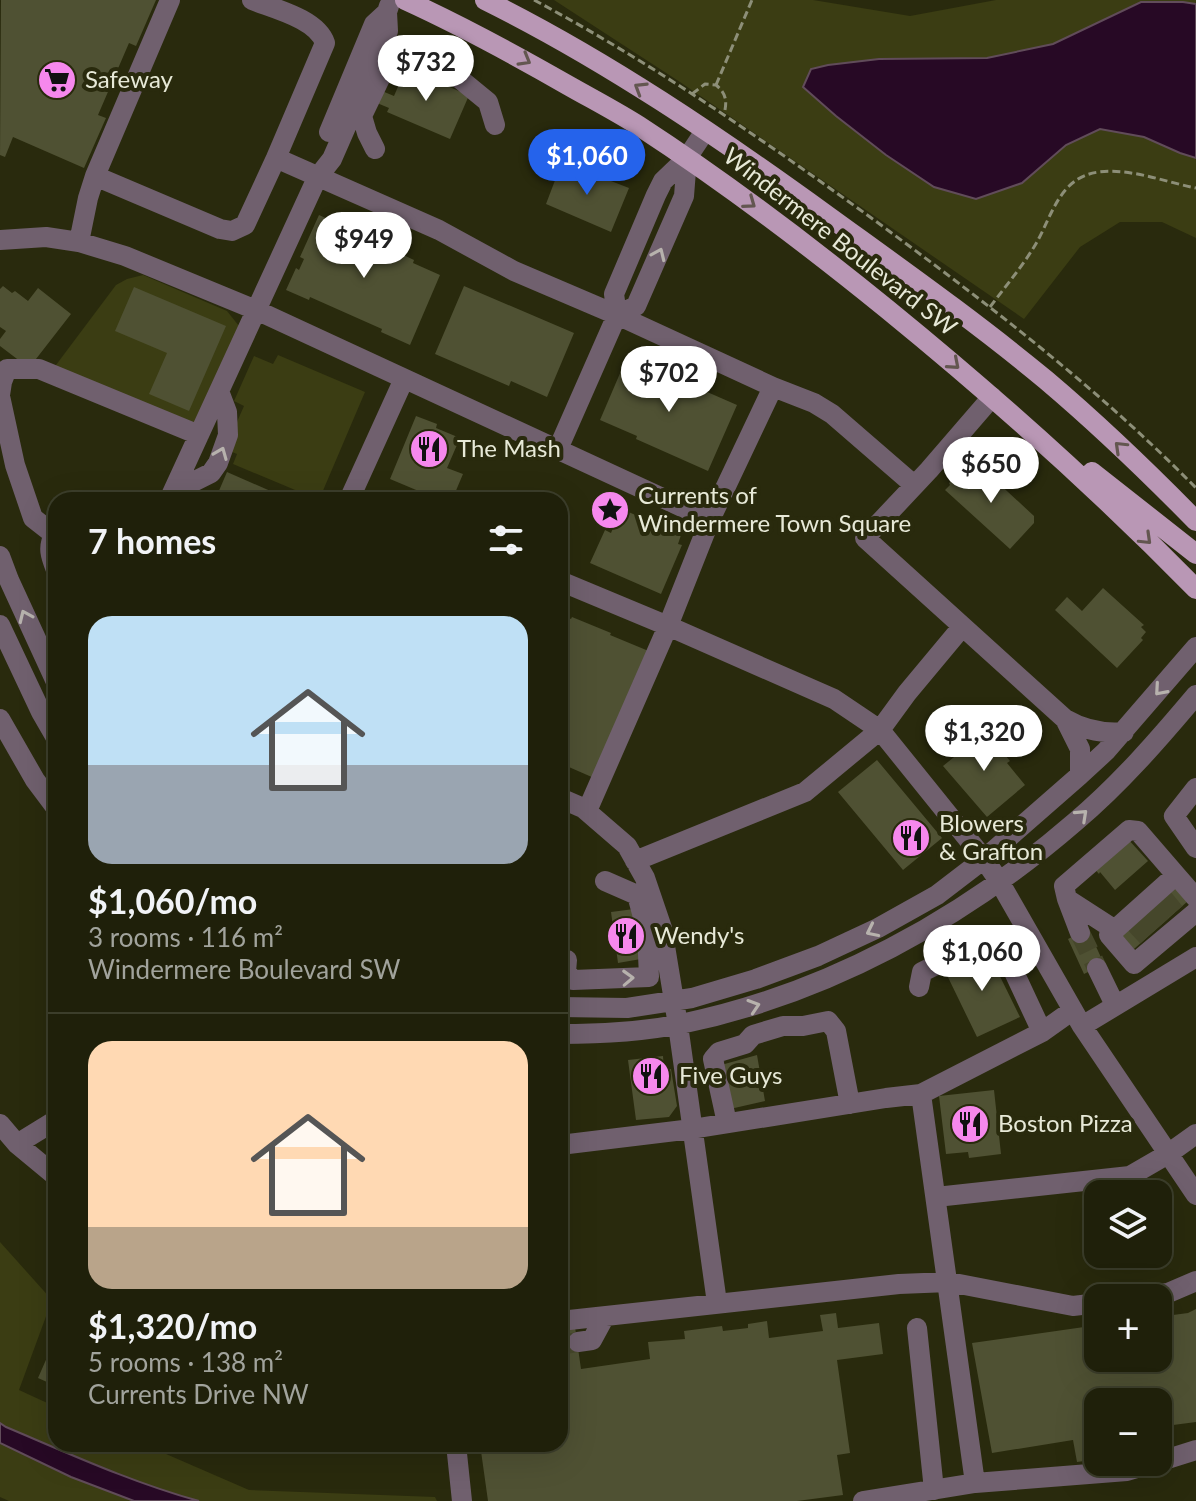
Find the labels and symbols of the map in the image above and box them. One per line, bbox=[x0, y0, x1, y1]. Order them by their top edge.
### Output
pin: $732 bbox=[379, 35, 473, 103]
one-way arrow bbox=[516, 50, 531, 66]
supermarket icon: Safeway bbox=[36, 59, 78, 101]
place label: Safeway bbox=[85, 64, 174, 93]
one-way arrow bbox=[634, 83, 649, 98]
pin: $1,060 bbox=[522, 129, 652, 197]
street label: Windermere Boulevard SW bbox=[718, 141, 964, 341]
one-way arrow bbox=[741, 194, 756, 208]
pin: $949 bbox=[317, 212, 411, 280]
one-way arrow bbox=[649, 248, 665, 262]
pin: $702 bbox=[622, 346, 716, 414]
one-way arrow bbox=[945, 354, 960, 369]
restaurant icon: The Mash bbox=[408, 428, 450, 470]
place label: The Mash bbox=[457, 433, 561, 462]
pin: $650 bbox=[944, 437, 1038, 505]
one-way arrow bbox=[1115, 442, 1129, 456]
one-way arrow bbox=[211, 447, 227, 461]
place label: Currents of Windermere Town Square bbox=[638, 480, 911, 537]
place icon: Currents of Windermere Town Square bbox=[589, 489, 631, 531]
one-way arrow bbox=[1137, 530, 1152, 544]
one-way arrow bbox=[19, 609, 35, 624]
one-way arrow bbox=[1156, 680, 1170, 695]
pin: $1,320 bbox=[919, 705, 1049, 773]
place label: Blowers & Grafton bbox=[939, 808, 1043, 865]
one-way arrow bbox=[1073, 811, 1088, 825]
restaurant icon: Blowers & Grafton bbox=[890, 817, 932, 859]
restaurant icon: Wendy's bbox=[605, 915, 647, 957]
place label: Wendy's bbox=[654, 920, 744, 949]
one-way arrow bbox=[865, 921, 880, 937]
pin: $1,060 bbox=[917, 925, 1047, 993]
one-way arrow bbox=[622, 969, 635, 986]
one-way arrow bbox=[746, 999, 760, 1015]
restaurant icon: Five Guys bbox=[630, 1055, 672, 1097]
place label: Five Guys bbox=[679, 1060, 782, 1089]
restaurant icon: Boston Pizza bbox=[949, 1103, 991, 1145]
place label: Boston Pizza bbox=[998, 1108, 1133, 1137]

